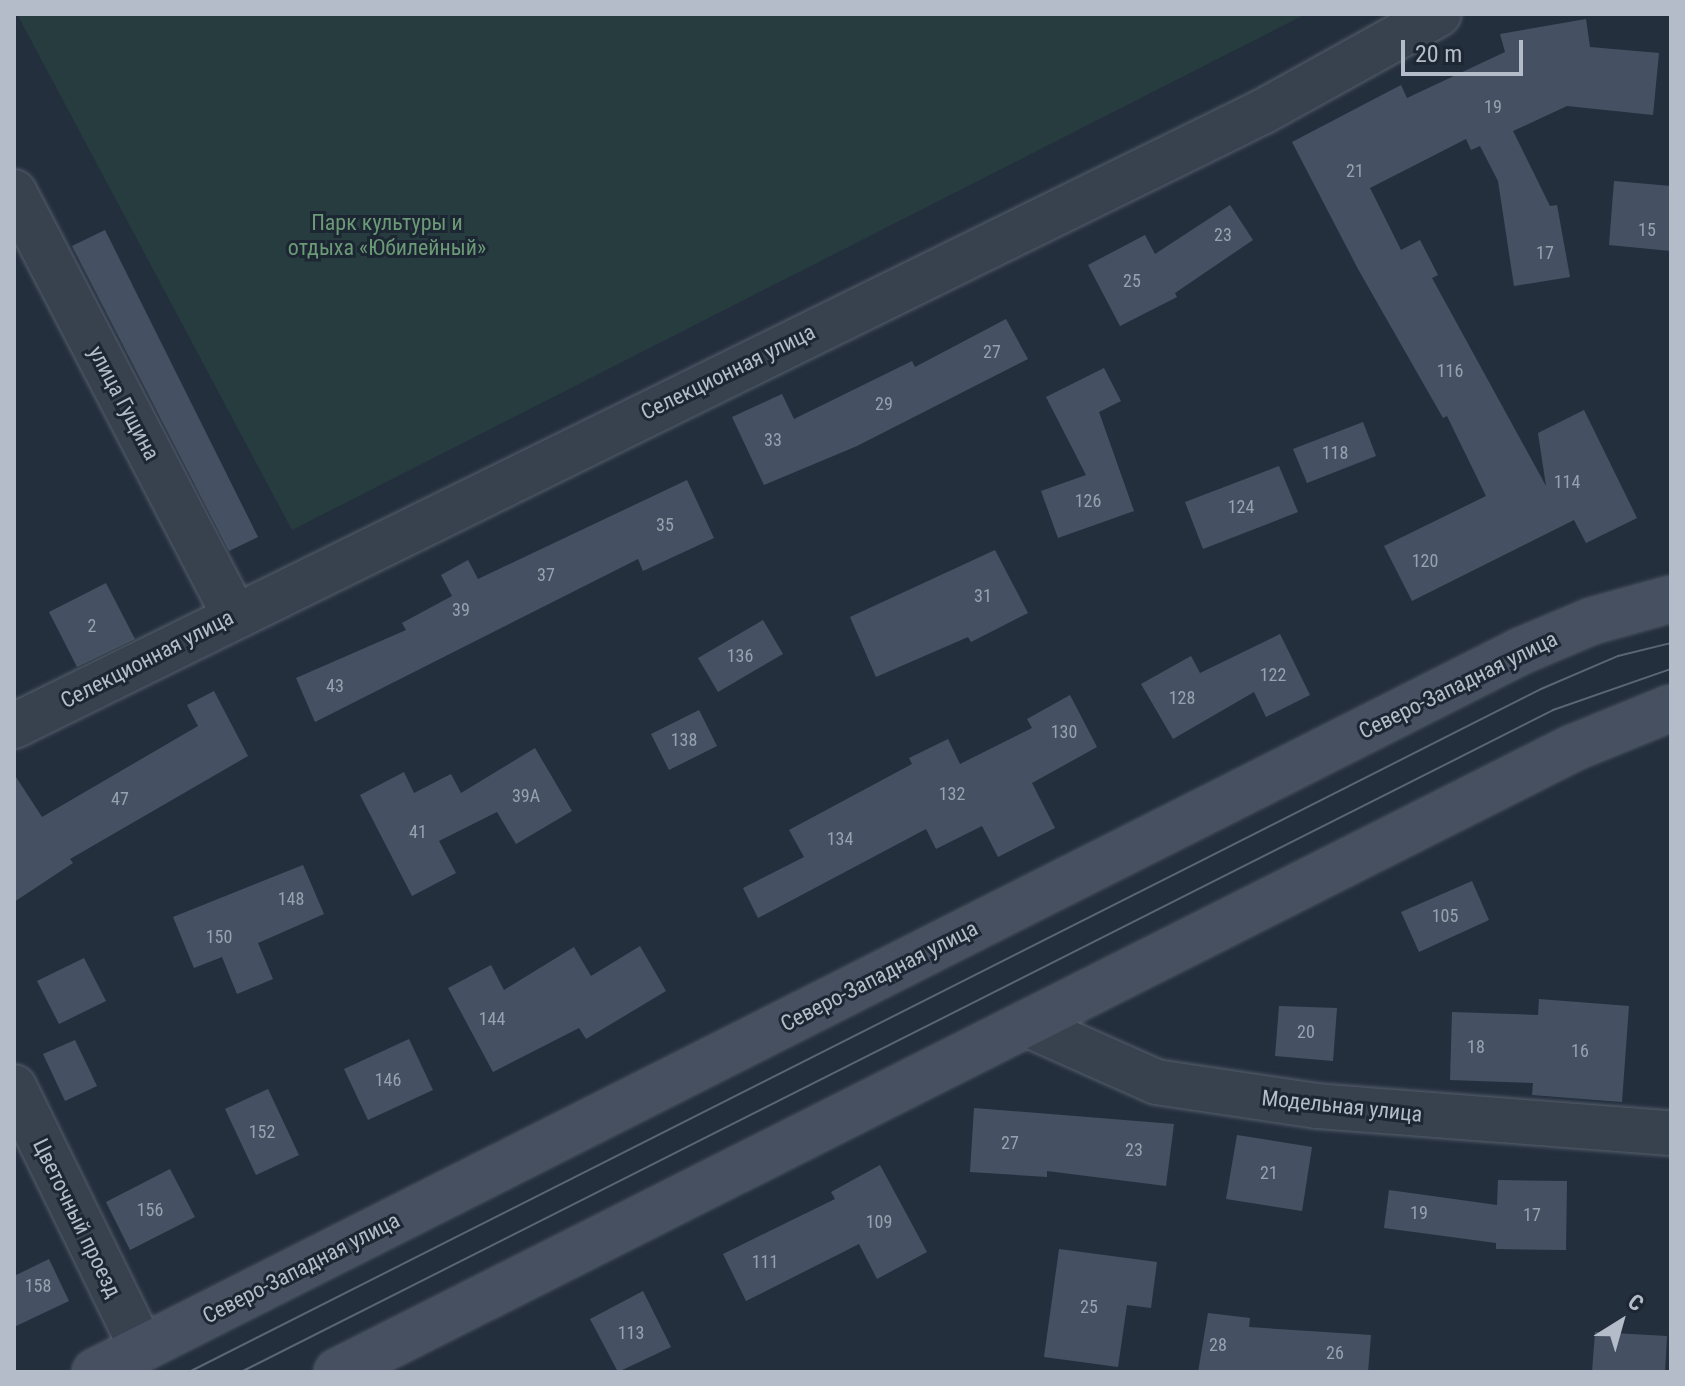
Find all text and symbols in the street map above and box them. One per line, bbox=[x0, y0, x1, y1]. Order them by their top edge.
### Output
scale bar bbox=[1405, 24, 1527, 74]
text: 20 m bbox=[1415, 40, 1462, 68]
house number: 19 bbox=[1484, 96, 1502, 118]
house number: 21 bbox=[1346, 160, 1364, 182]
park label: Парк культуры и отдыха «Юбилейный» bbox=[288, 209, 486, 260]
house number: 15 bbox=[1638, 219, 1656, 241]
house number: 23 bbox=[1214, 224, 1232, 246]
house number: 17 bbox=[1536, 242, 1554, 264]
house number: 25 bbox=[1123, 270, 1141, 292]
street label: Селекционная улица bbox=[637, 318, 819, 426]
street label: улица Гущина bbox=[83, 341, 165, 465]
house number: 27 bbox=[983, 341, 1001, 363]
house number: 116 bbox=[1437, 360, 1463, 382]
house number: 29 bbox=[875, 393, 893, 415]
house number: 33 bbox=[764, 429, 782, 451]
house number: 118 bbox=[1322, 442, 1348, 464]
house number: 114 bbox=[1554, 471, 1580, 493]
house number: 126 bbox=[1075, 490, 1101, 512]
house number: 124 bbox=[1228, 496, 1254, 518]
house number: 35 bbox=[656, 514, 674, 536]
house number: 120 bbox=[1412, 550, 1438, 572]
house number: 37 bbox=[537, 564, 555, 586]
house number: 31 bbox=[974, 585, 992, 607]
house number: 39 bbox=[452, 599, 470, 621]
street label: Селекционная улица bbox=[56, 604, 238, 714]
house number: 2 bbox=[88, 615, 96, 637]
street label: Северо-Западная улица bbox=[1354, 625, 1562, 745]
house number: 136 bbox=[727, 645, 753, 667]
house number: 122 bbox=[1260, 664, 1286, 686]
house number: 43 bbox=[326, 675, 344, 697]
house number: 128 bbox=[1169, 687, 1195, 709]
house number: 130 bbox=[1051, 721, 1077, 743]
house number: 138 bbox=[671, 729, 697, 751]
house number: 132 bbox=[939, 783, 965, 805]
house number: 39А bbox=[512, 785, 540, 807]
house number: 47 bbox=[111, 788, 129, 810]
house number: 41 bbox=[409, 821, 427, 843]
house number: 134 bbox=[827, 828, 853, 850]
house number: 148 bbox=[278, 888, 304, 910]
house number: 105 bbox=[1432, 905, 1458, 927]
street label: Северо-Западная улица bbox=[776, 915, 982, 1037]
house number: 150 bbox=[206, 926, 232, 948]
house number: 144 bbox=[479, 1008, 505, 1030]
house number: 20 bbox=[1297, 1021, 1315, 1043]
house number: 18 bbox=[1467, 1036, 1485, 1058]
house number: 16 bbox=[1571, 1040, 1589, 1062]
house number: 146 bbox=[375, 1069, 401, 1091]
street label: Модельная улица bbox=[1260, 1084, 1424, 1128]
house number: 152 bbox=[249, 1121, 275, 1143]
house number: 27 bbox=[1001, 1132, 1019, 1154]
street label: Цветочный проезд bbox=[27, 1134, 127, 1302]
house number: 23 bbox=[1125, 1139, 1143, 1161]
house number: 21 bbox=[1260, 1162, 1278, 1184]
house number: 156 bbox=[137, 1199, 163, 1221]
house number: 19 bbox=[1410, 1202, 1428, 1224]
house number: 17 bbox=[1523, 1204, 1541, 1226]
street label: Северо-Западная улица bbox=[198, 1207, 404, 1329]
house number: 109 bbox=[866, 1211, 892, 1233]
house number: 111 bbox=[752, 1251, 778, 1273]
house number: 158 bbox=[25, 1275, 51, 1297]
north arrow bbox=[1581, 1282, 1661, 1362]
text: С bbox=[1623, 1289, 1648, 1316]
house number: 25 bbox=[1080, 1296, 1098, 1318]
house number: 113 bbox=[618, 1322, 644, 1344]
house number: 28 bbox=[1209, 1334, 1227, 1356]
house number: 26 bbox=[1326, 1342, 1344, 1364]

